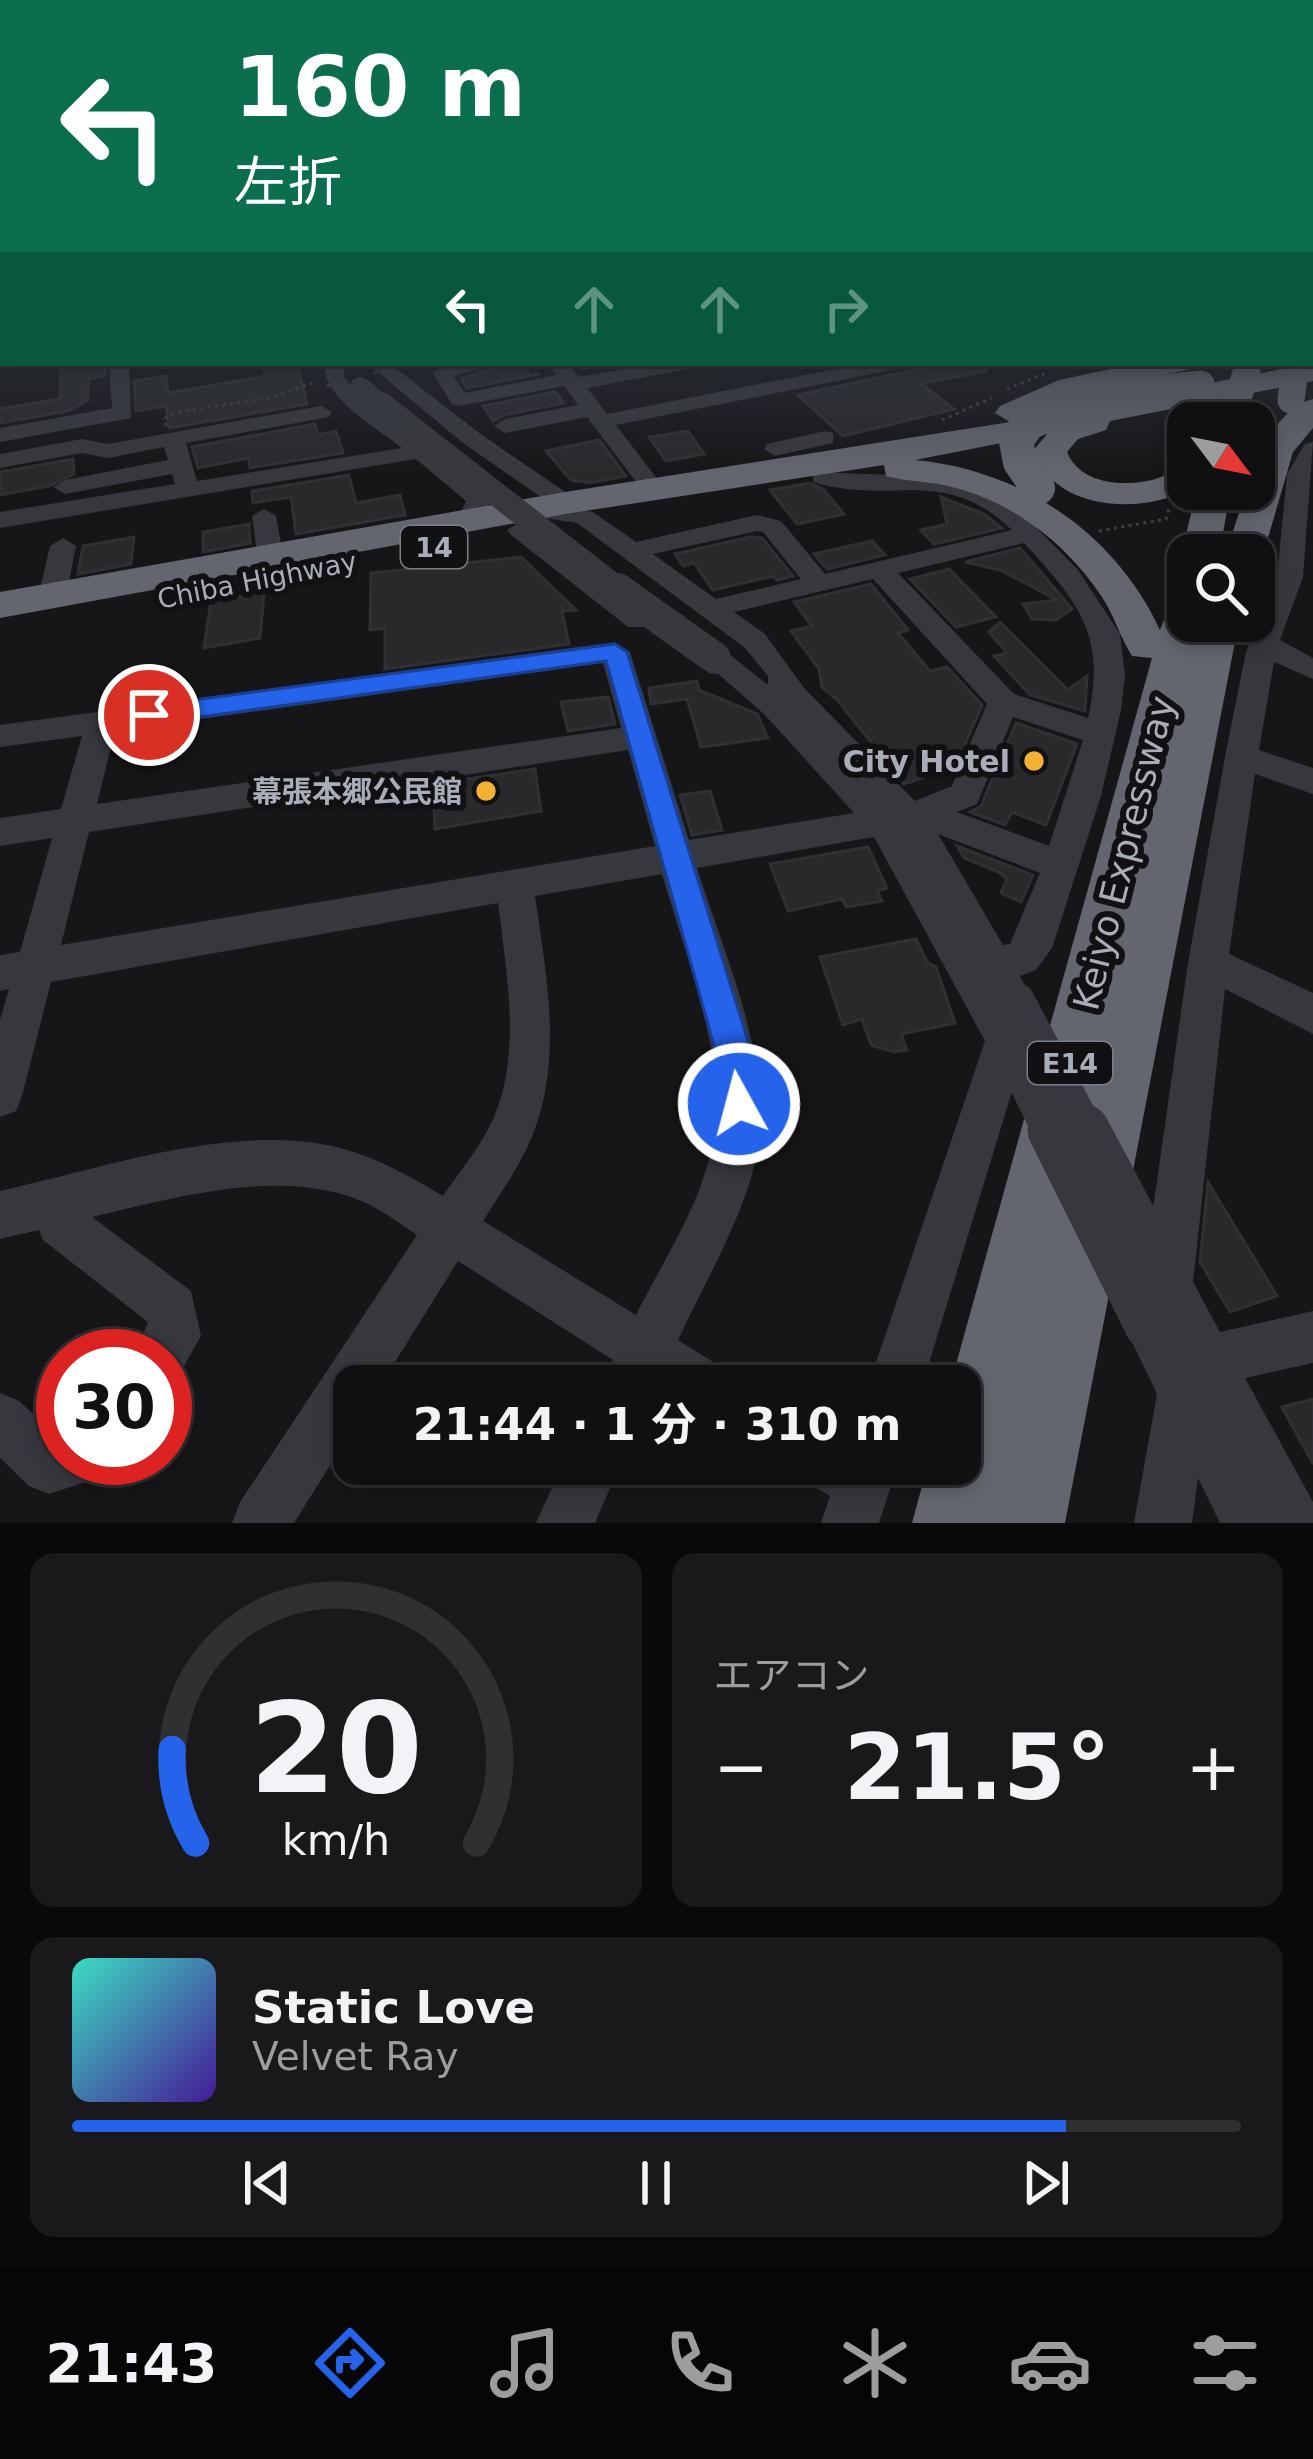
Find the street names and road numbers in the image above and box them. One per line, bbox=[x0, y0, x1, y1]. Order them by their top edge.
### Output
road number: 14 bbox=[401, 526, 467, 568]
street label: Chiba Highway bbox=[155, 545, 359, 615]
street label: Keiyo Expressway bbox=[1065, 692, 1183, 1014]
road number: E14 bbox=[1028, 1042, 1112, 1084]

